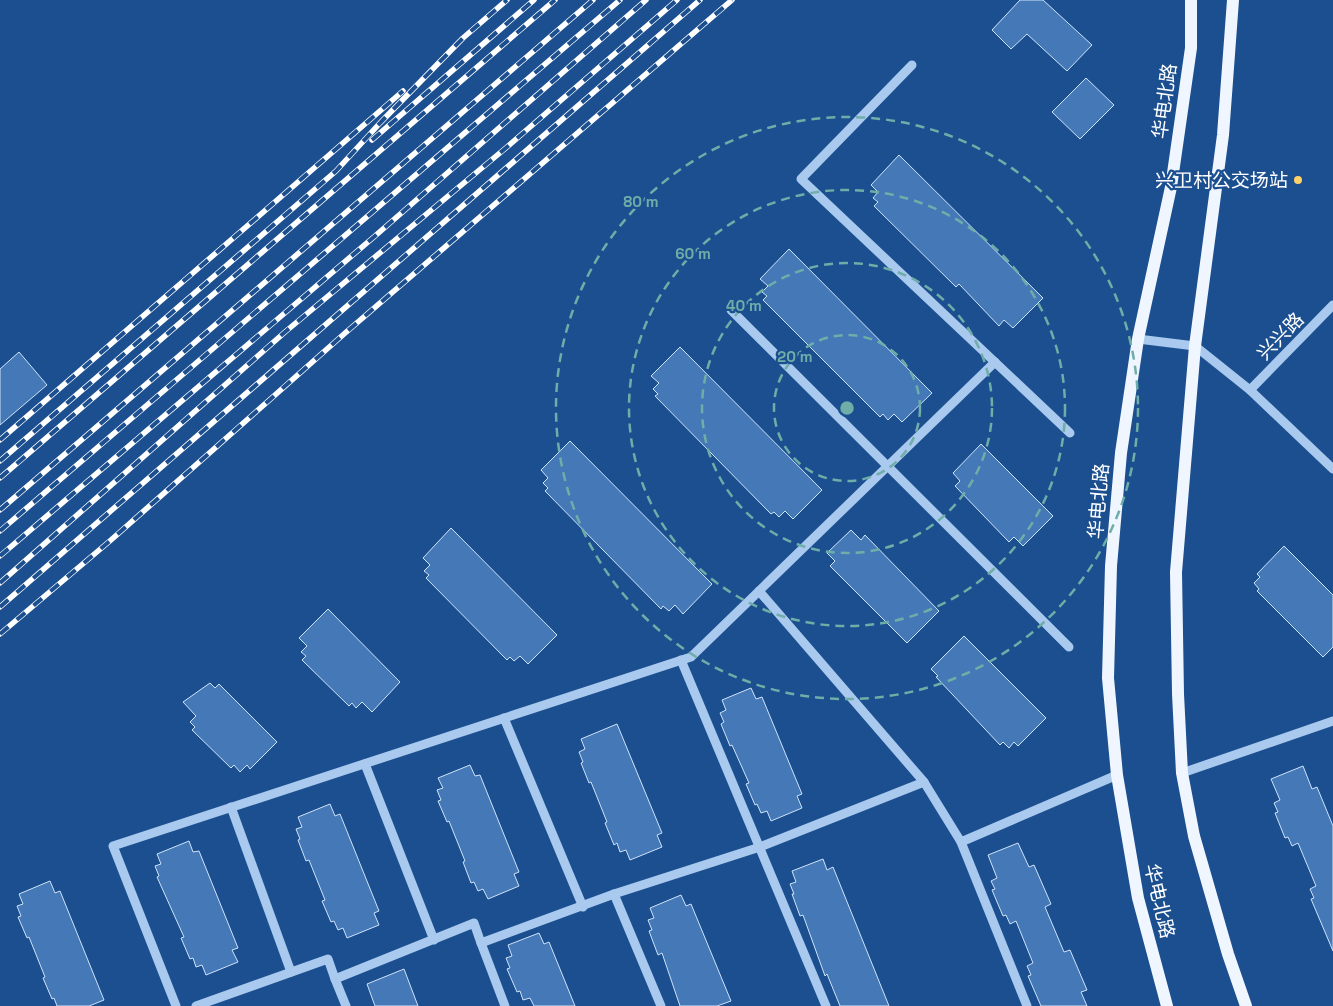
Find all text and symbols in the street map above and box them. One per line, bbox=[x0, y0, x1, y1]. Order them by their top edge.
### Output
street label: 华电北路 bbox=[1147, 62, 1182, 140]
place label: 兴卫村公交场站 bbox=[1155, 168, 1288, 193]
marker: 兴卫村公交场站 bbox=[1292, 174, 1304, 186]
text: 80 m bbox=[623, 192, 659, 211]
text: 60 m bbox=[675, 244, 711, 263]
text: 40 m bbox=[726, 296, 762, 315]
street label: 兴兴路 bbox=[1252, 307, 1309, 366]
text: 20 m bbox=[777, 347, 813, 366]
centre of rings bbox=[838, 399, 856, 417]
street label: 华电北路 bbox=[1083, 462, 1114, 540]
street label: 华电北路 bbox=[1139, 861, 1180, 941]

